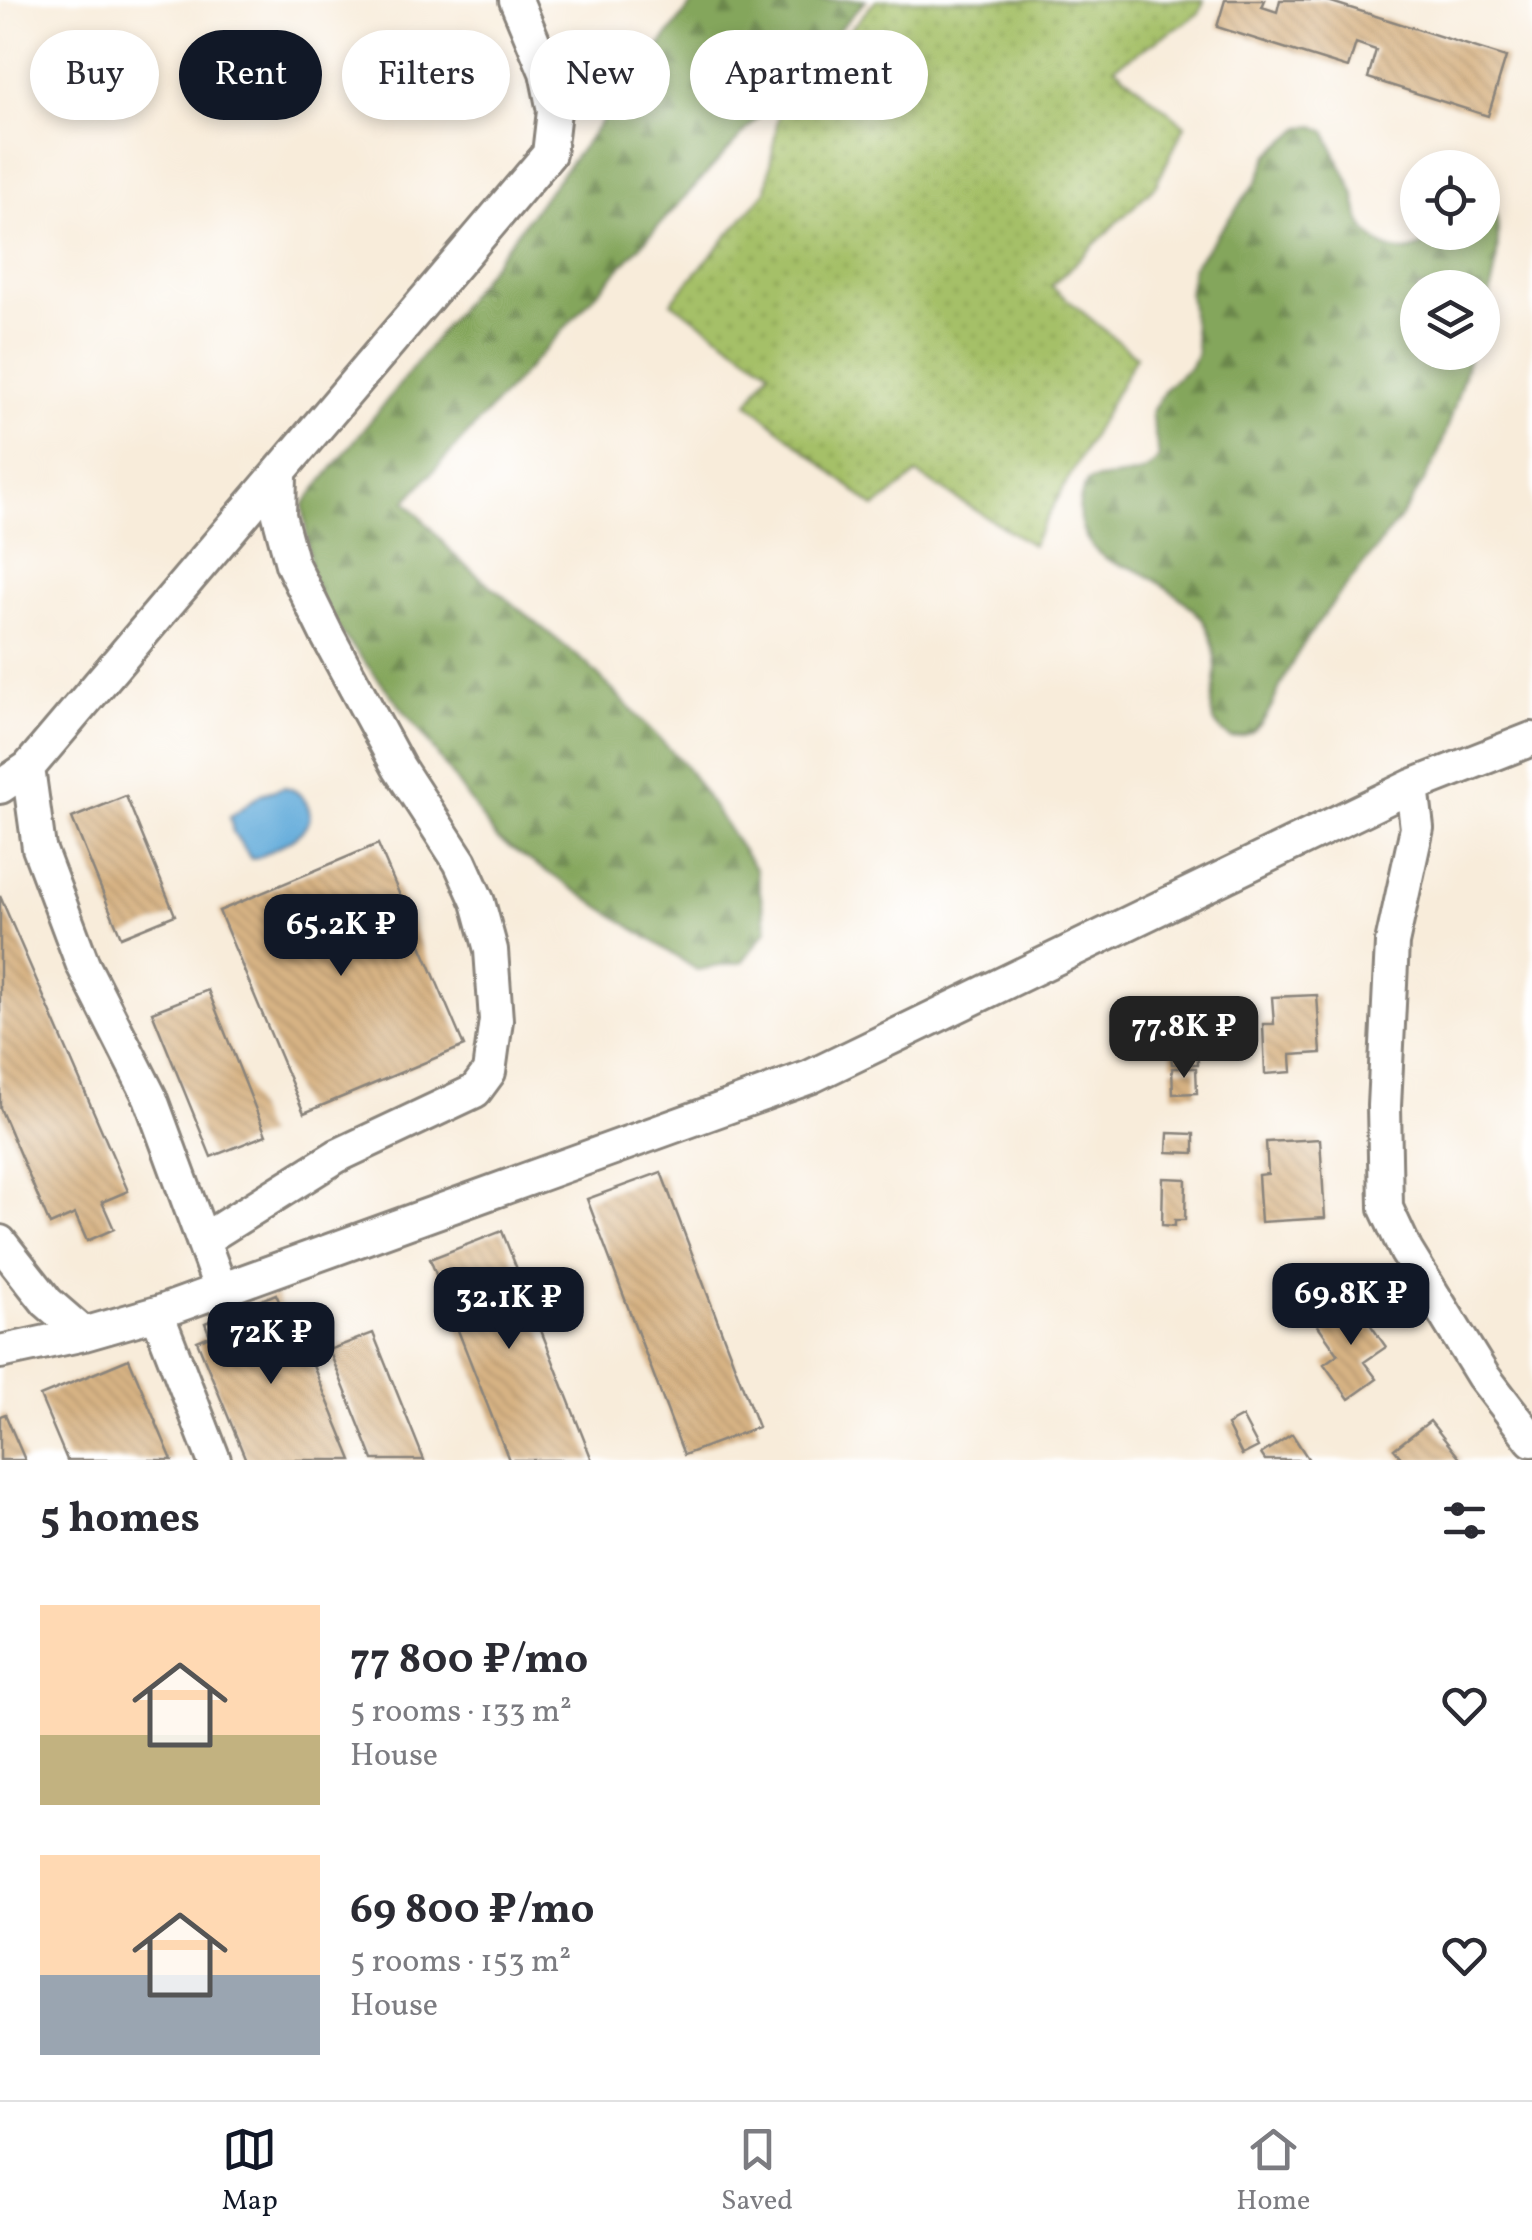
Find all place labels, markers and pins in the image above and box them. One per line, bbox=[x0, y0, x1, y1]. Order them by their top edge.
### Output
pin: 65.2K ₽ bbox=[249, 894, 433, 979]
pin: 77.8K ₽ bbox=[1092, 996, 1276, 1081]
pin: 69.8K ₽ bbox=[1259, 1263, 1443, 1348]
pin: 32.1K ₽ bbox=[417, 1267, 601, 1352]
pin: 72K ₽ bbox=[201, 1302, 341, 1387]

